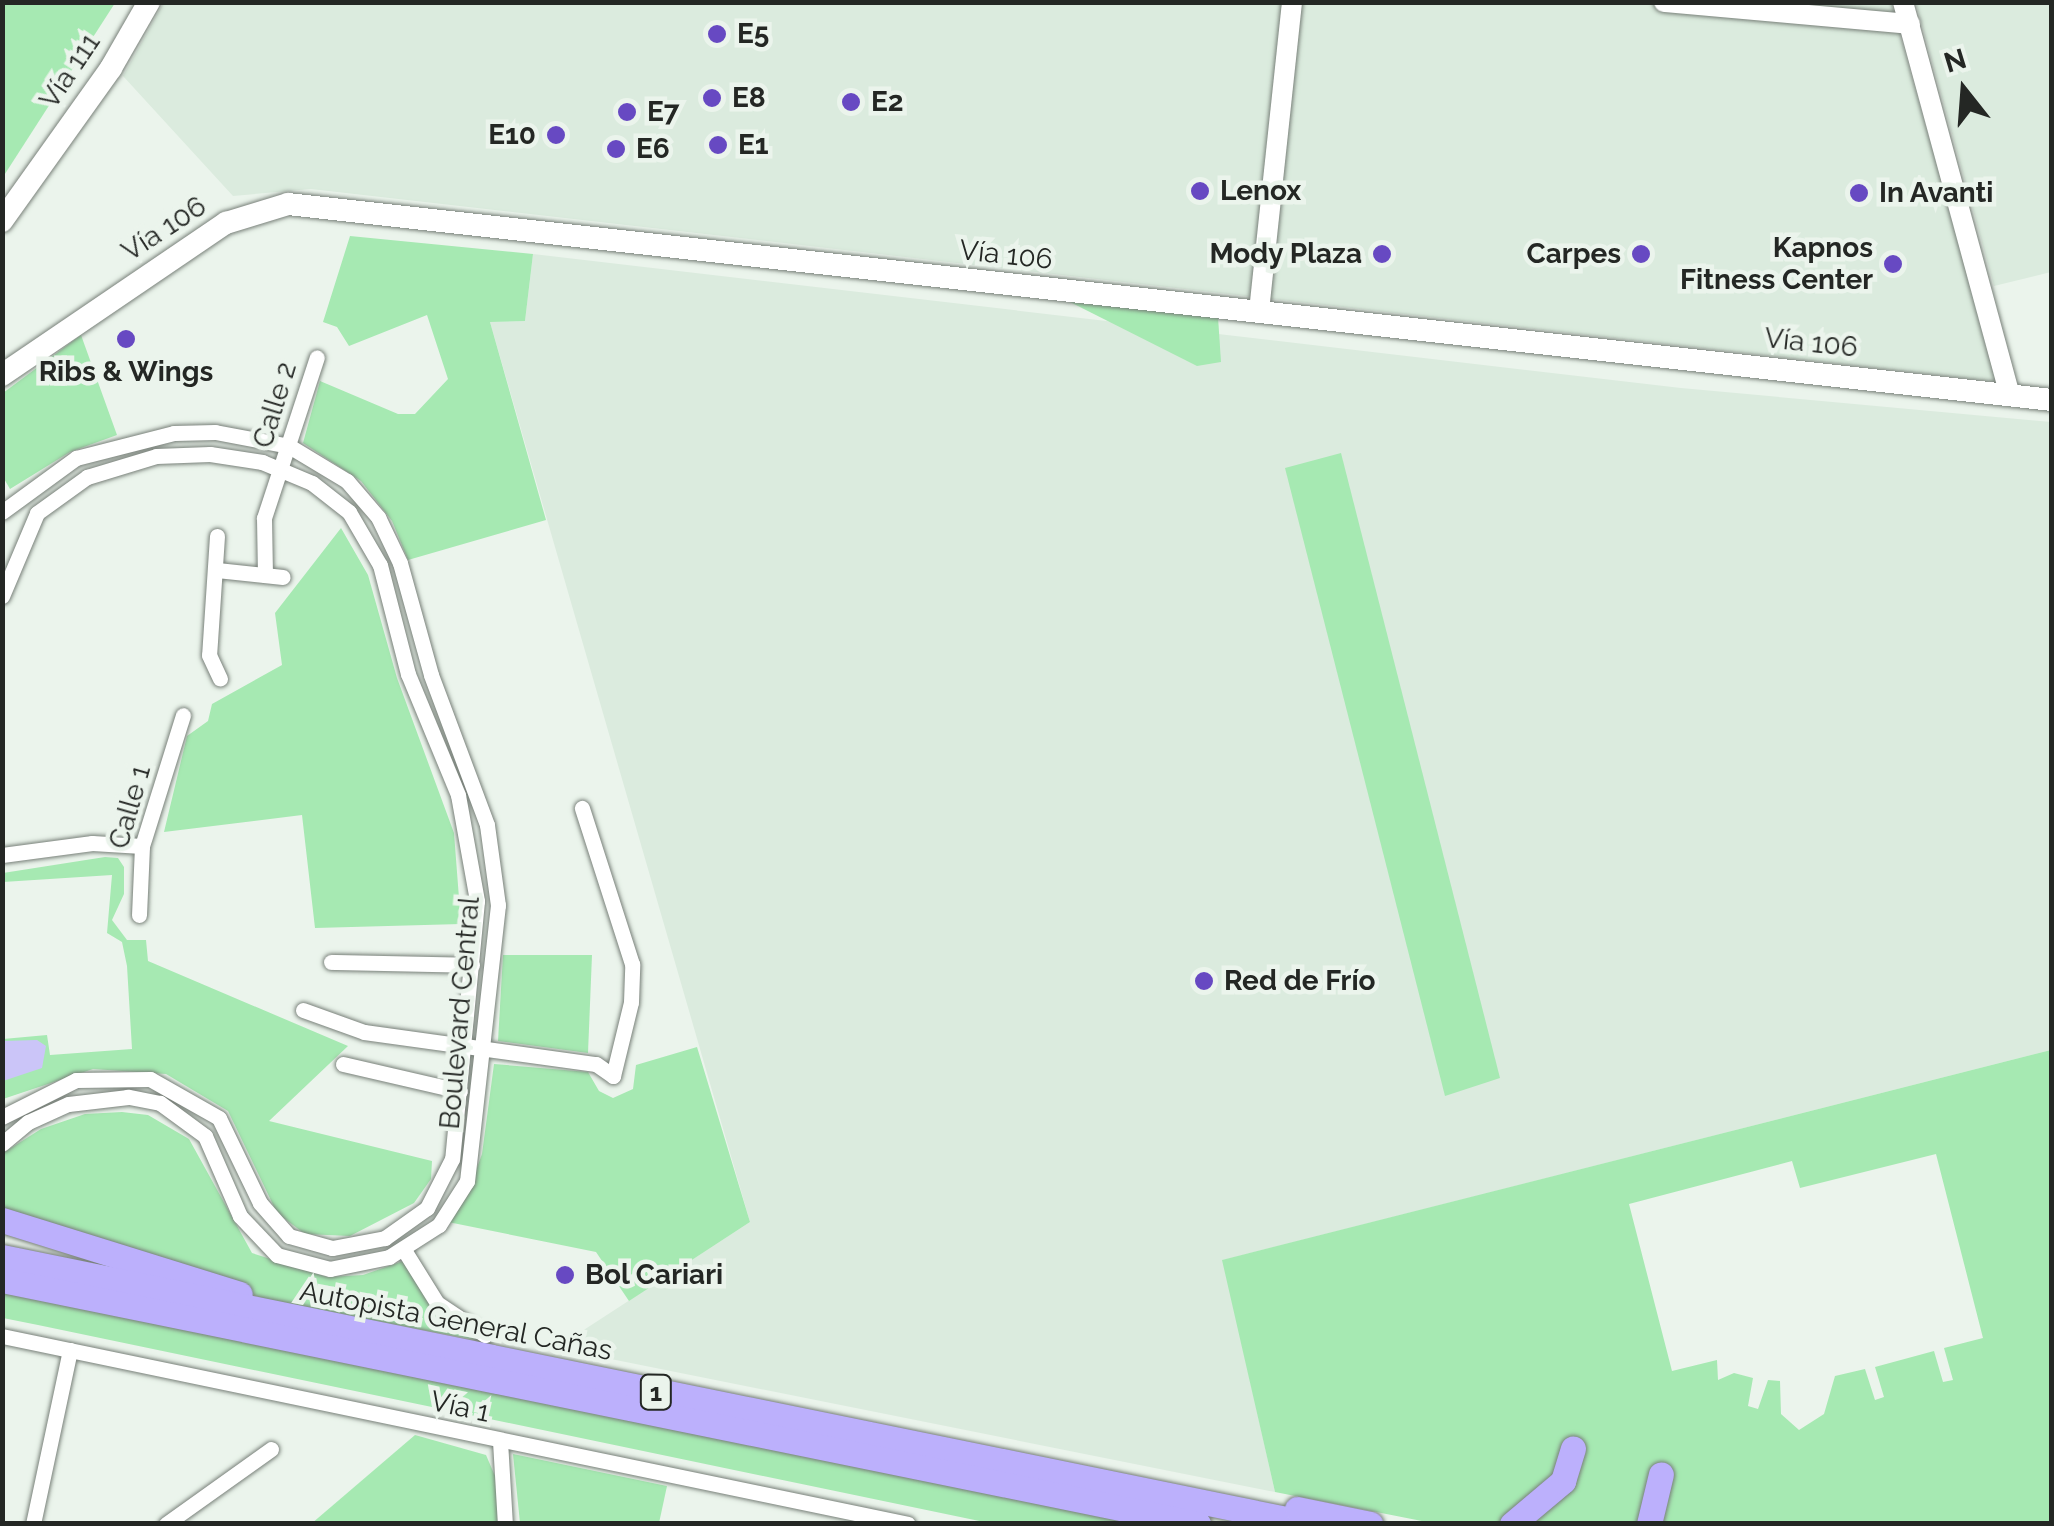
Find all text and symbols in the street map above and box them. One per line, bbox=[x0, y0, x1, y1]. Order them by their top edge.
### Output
place label: E5 bbox=[737, 17, 769, 51]
marker: E5 bbox=[706, 23, 728, 45]
street label: Vía 111 bbox=[33, 27, 107, 115]
north arrow bbox=[1914, 40, 2014, 140]
text: N bbox=[1940, 42, 1970, 80]
place label: E8 bbox=[732, 81, 766, 115]
place label: E2 bbox=[871, 85, 904, 119]
marker: E8 bbox=[701, 87, 723, 109]
marker: E2 bbox=[840, 91, 862, 113]
place label: E7 bbox=[647, 95, 680, 129]
marker: E7 bbox=[616, 101, 638, 123]
place label: E10 bbox=[488, 118, 536, 152]
marker: E10 bbox=[545, 124, 567, 146]
place label: E1 bbox=[738, 128, 769, 162]
place label: E6 bbox=[636, 132, 670, 166]
marker: E1 bbox=[707, 134, 729, 156]
marker: E6 bbox=[605, 138, 627, 160]
place label: Lenox bbox=[1220, 174, 1301, 208]
place label: In Avanti bbox=[1879, 176, 1994, 210]
marker: Lenox bbox=[1189, 180, 1211, 202]
marker: In Avanti bbox=[1848, 182, 1870, 204]
street label: Vía 106 bbox=[116, 189, 212, 269]
place label: Kapnos Fitness Center bbox=[1680, 231, 1873, 297]
street label: Vía 106 bbox=[958, 233, 1054, 277]
place label: Mody Plaza bbox=[1209, 237, 1362, 271]
place label: Carpes bbox=[1527, 237, 1621, 271]
marker: Mody Plaza bbox=[1371, 243, 1393, 265]
marker: Carpes bbox=[1630, 243, 1652, 265]
marker: Kapnos Fitness Center bbox=[1882, 253, 1904, 275]
street label: Vía 106 bbox=[1763, 321, 1859, 365]
marker: Ribs & Wings bbox=[115, 328, 137, 350]
place label: Ribs & Wings bbox=[38, 355, 214, 389]
street label: Calle 2 bbox=[246, 358, 304, 452]
street label: Calle 1 bbox=[102, 761, 158, 853]
street label: Boulevard Central bbox=[433, 895, 487, 1131]
place label: Red de Frío bbox=[1224, 964, 1376, 998]
marker: Red de Frío bbox=[1193, 970, 1215, 992]
place label: Bol Cariari bbox=[585, 1258, 724, 1292]
marker: Bol Cariari bbox=[554, 1264, 576, 1286]
street label: Autopista General Cañas bbox=[297, 1274, 615, 1368]
road number: 1 bbox=[638, 1372, 674, 1412]
street label: Vía 1 bbox=[427, 1384, 493, 1430]

